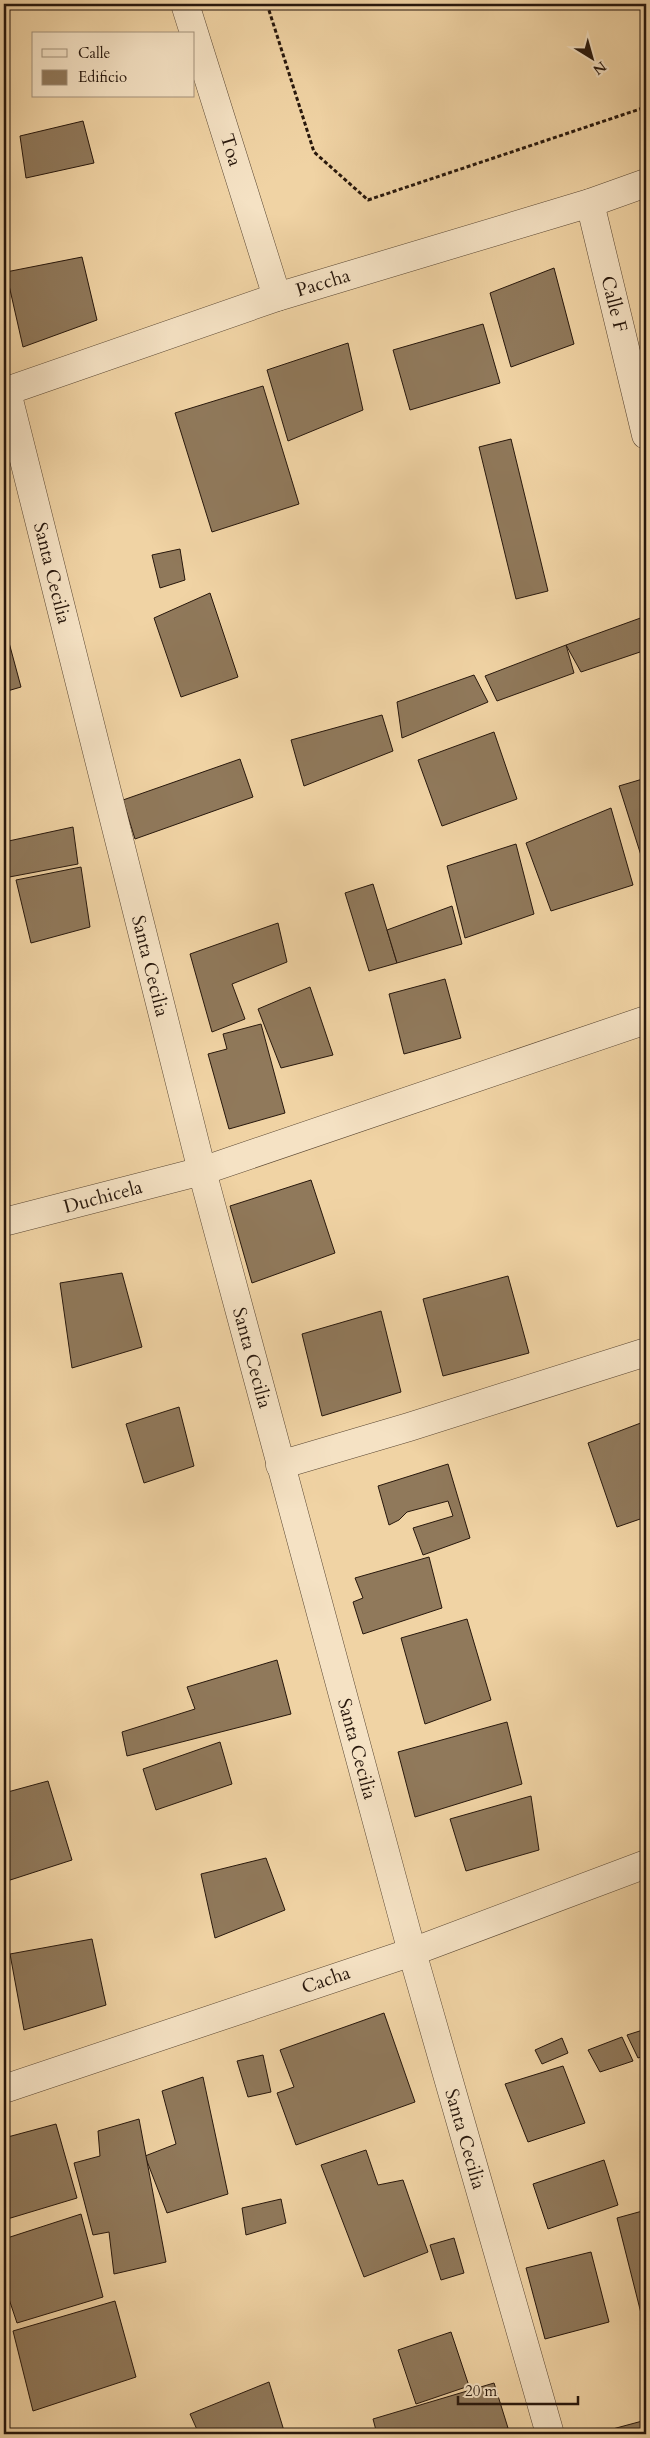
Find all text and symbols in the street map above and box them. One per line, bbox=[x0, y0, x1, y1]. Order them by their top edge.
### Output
legend bbox=[32, 32, 195, 98]
north arrow bbox=[568, 32, 618, 82]
text: Calle bbox=[78, 43, 111, 63]
text: N bbox=[589, 57, 610, 79]
text: Edificio bbox=[78, 67, 127, 87]
street label: Toa bbox=[214, 131, 248, 169]
street label: Paccha bbox=[293, 262, 353, 304]
street label: Calle F bbox=[594, 273, 634, 335]
street label: Santa Cecilia bbox=[27, 520, 77, 626]
street label: Santa Cecilia bbox=[125, 913, 175, 1019]
street label: Duchicela bbox=[61, 1174, 145, 1220]
street label: Santa Cecilia bbox=[226, 1305, 278, 1411]
street label: Santa Cecilia bbox=[331, 1696, 383, 1802]
street label: Cacha bbox=[298, 1960, 354, 2000]
street label: Santa Cecilia bbox=[438, 2086, 492, 2192]
scale bar bbox=[458, 2373, 578, 2405]
text: 20 m bbox=[465, 2381, 497, 2401]

